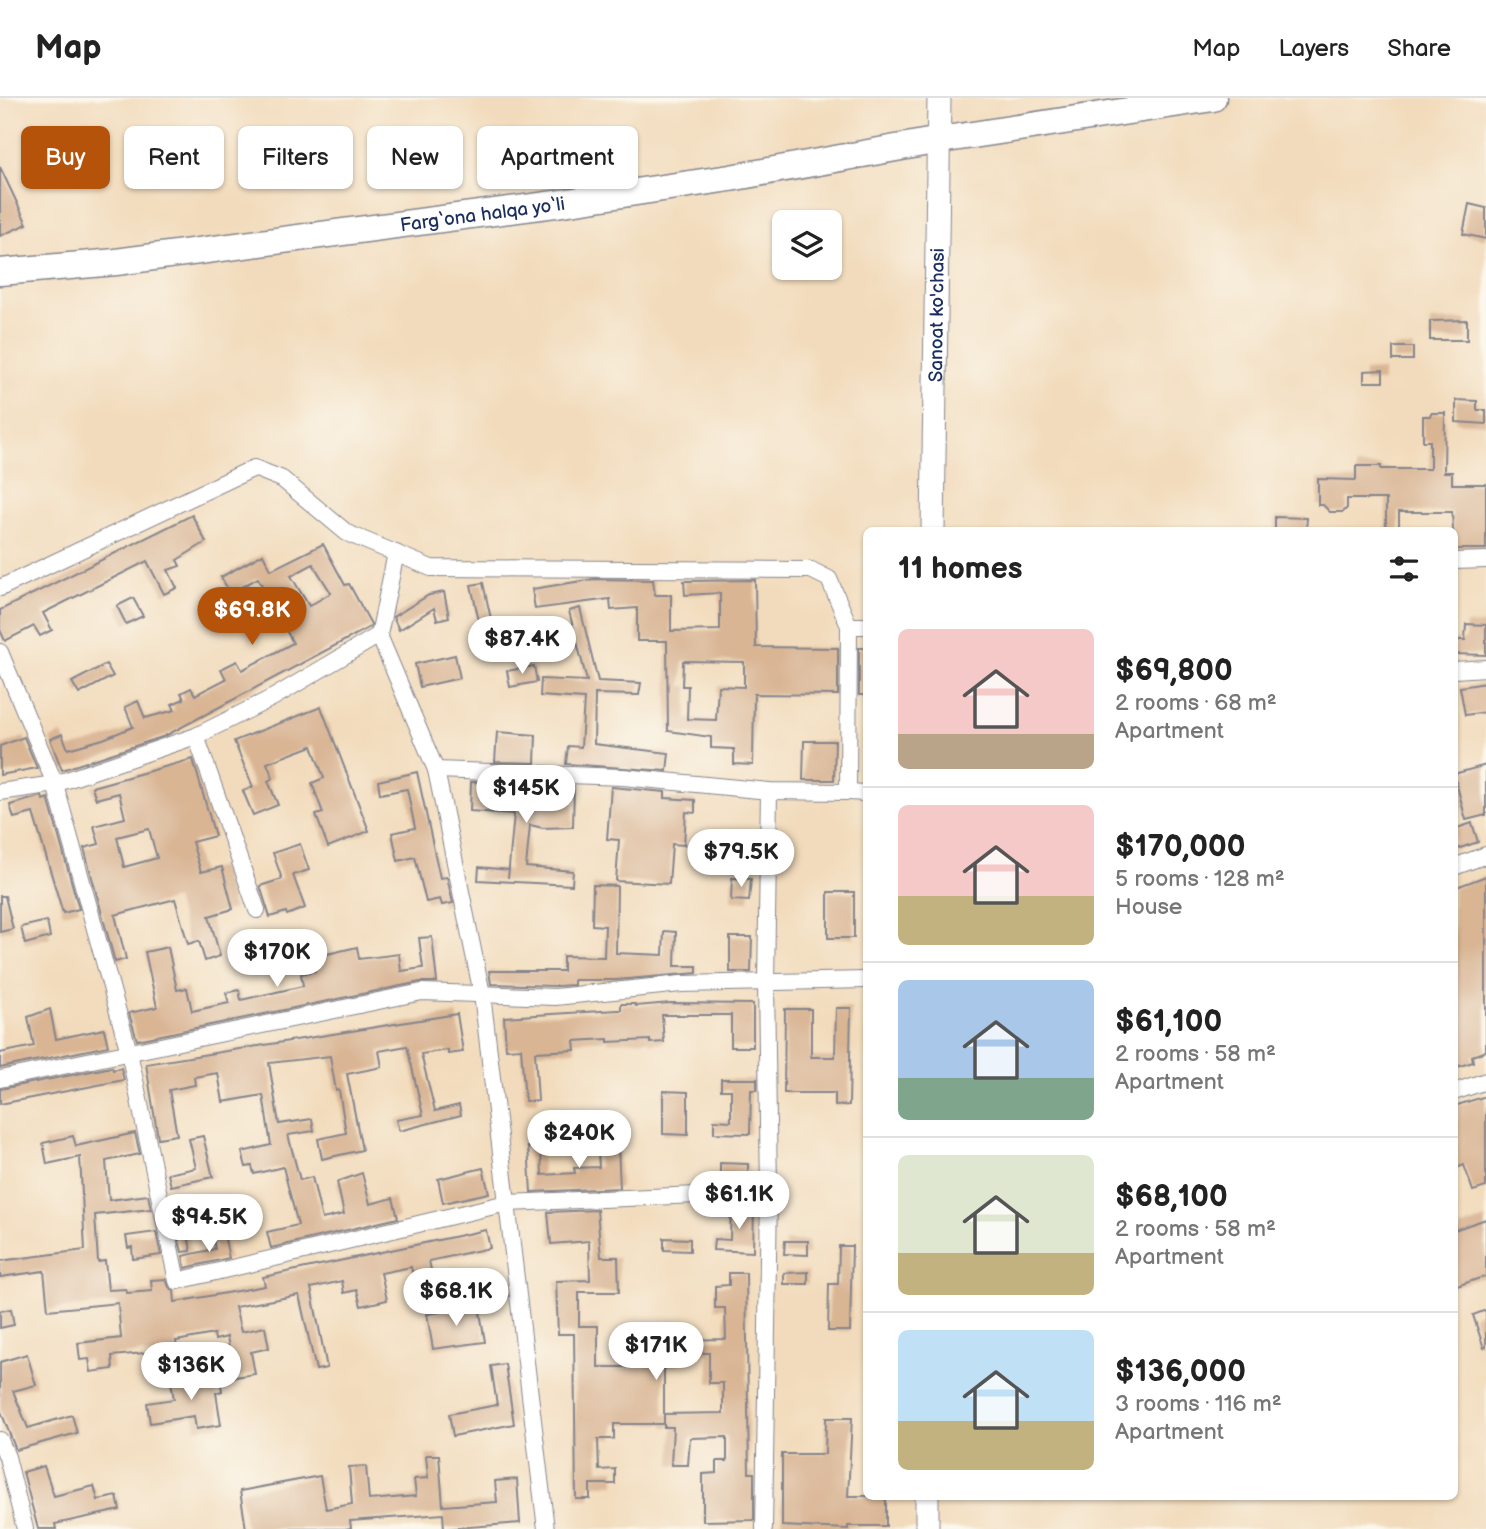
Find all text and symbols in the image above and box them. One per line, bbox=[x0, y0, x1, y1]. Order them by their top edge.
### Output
text: Map bbox=[35, 28, 101, 68]
text: Map bbox=[1192, 34, 1240, 63]
text: Layers bbox=[1278, 34, 1349, 63]
text: Share bbox=[1387, 34, 1451, 63]
chip: Buy bbox=[21, 126, 110, 189]
chip: Rent bbox=[124, 126, 224, 189]
chip: Filters bbox=[238, 126, 353, 189]
chip: New bbox=[367, 126, 463, 189]
chip: Apartment bbox=[477, 126, 638, 189]
street label: Farg‘ona halqa yo‘li bbox=[399, 193, 567, 237]
map controls bbox=[772, 210, 842, 280]
button: layers bbox=[772, 210, 842, 280]
street label: Sanoat ko'chasi bbox=[925, 248, 950, 382]
icon: filters bbox=[1385, 550, 1423, 588]
text: 11 homes bbox=[898, 551, 1022, 587]
pin: $69.8K bbox=[195, 588, 309, 647]
text: $69.8K bbox=[213, 596, 291, 624]
pin: $87.4K bbox=[465, 616, 579, 676]
text: $87.4K bbox=[484, 625, 560, 653]
text: $69,800 bbox=[1115, 653, 1233, 689]
icon: home bbox=[954, 657, 1038, 741]
text: 2 rooms · 68 m² bbox=[1115, 689, 1277, 717]
text: Apartment bbox=[1115, 717, 1224, 745]
pin: $145K bbox=[477, 766, 575, 825]
text: $145K bbox=[492, 774, 560, 802]
text: $170,000 bbox=[1115, 829, 1245, 865]
pin: $79.5K bbox=[684, 830, 798, 889]
icon: home bbox=[954, 833, 1038, 917]
text: $79.5K bbox=[703, 838, 779, 866]
text: 5 rooms · 128 m² bbox=[1115, 865, 1285, 893]
text: House bbox=[1115, 893, 1182, 921]
pin: $170K bbox=[228, 930, 326, 989]
text: $170K bbox=[243, 938, 311, 966]
text: $61,100 bbox=[1115, 1004, 1222, 1040]
icon: home bbox=[954, 1008, 1038, 1092]
text: 2 rooms · 58 m² bbox=[1115, 1040, 1276, 1068]
text: Apartment bbox=[1115, 1068, 1224, 1096]
pin: $240K bbox=[530, 1110, 628, 1170]
text: $240K bbox=[543, 1119, 615, 1147]
pin: $61.1K bbox=[682, 1172, 796, 1231]
text: $68,100 bbox=[1115, 1179, 1228, 1215]
text: $61.1K bbox=[704, 1180, 774, 1208]
icon: home bbox=[954, 1183, 1038, 1267]
pin: $94.5K bbox=[152, 1194, 266, 1254]
text: $94.5K bbox=[171, 1203, 247, 1231]
text: 2 rooms · 58 m² bbox=[1115, 1215, 1276, 1243]
text: Apartment bbox=[1115, 1243, 1224, 1271]
pin: $68.1K bbox=[399, 1268, 513, 1328]
text: $68.1K bbox=[419, 1277, 493, 1305]
pin: $171K bbox=[607, 1322, 705, 1382]
text: $171K bbox=[625, 1331, 687, 1359]
pin: $136K bbox=[142, 1342, 240, 1402]
text: $136K bbox=[157, 1351, 225, 1379]
text: $136,000 bbox=[1115, 1354, 1246, 1390]
icon: home bbox=[954, 1358, 1038, 1442]
text: 3 rooms · 116 m² bbox=[1115, 1390, 1282, 1418]
text: Apartment bbox=[1115, 1418, 1224, 1446]

